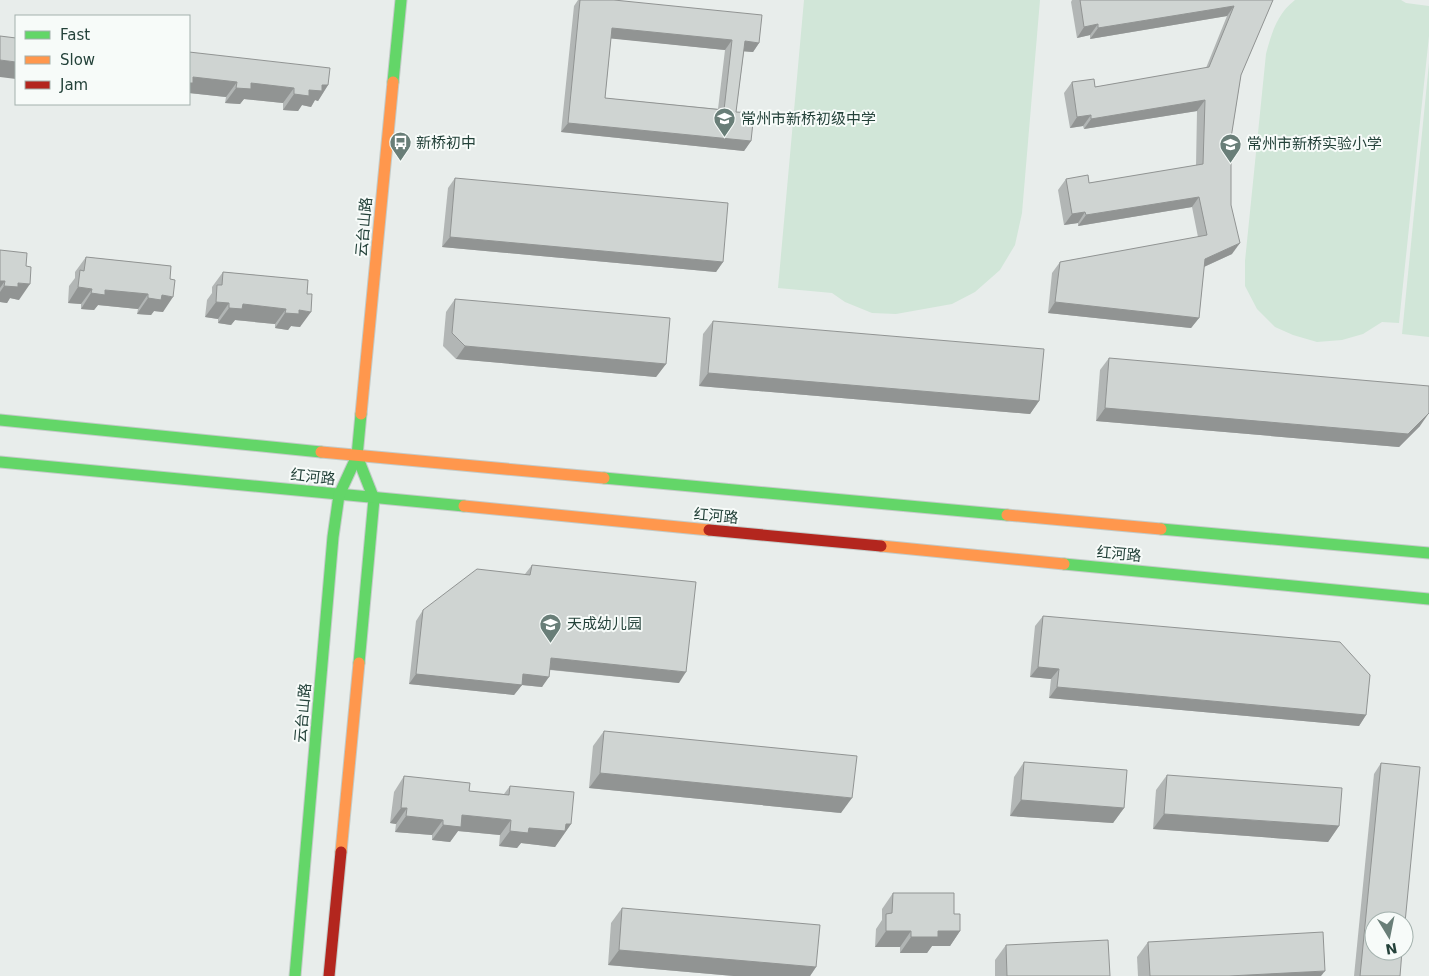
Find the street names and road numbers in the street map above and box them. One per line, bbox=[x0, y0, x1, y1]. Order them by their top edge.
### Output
street label: 云台山路 bbox=[352, 196, 376, 258]
street label: 红河路 bbox=[290, 466, 336, 488]
street label: 红河路 bbox=[693, 505, 739, 527]
street label: 红河路 bbox=[1096, 543, 1142, 565]
street label: 云台山路 bbox=[291, 682, 315, 744]

